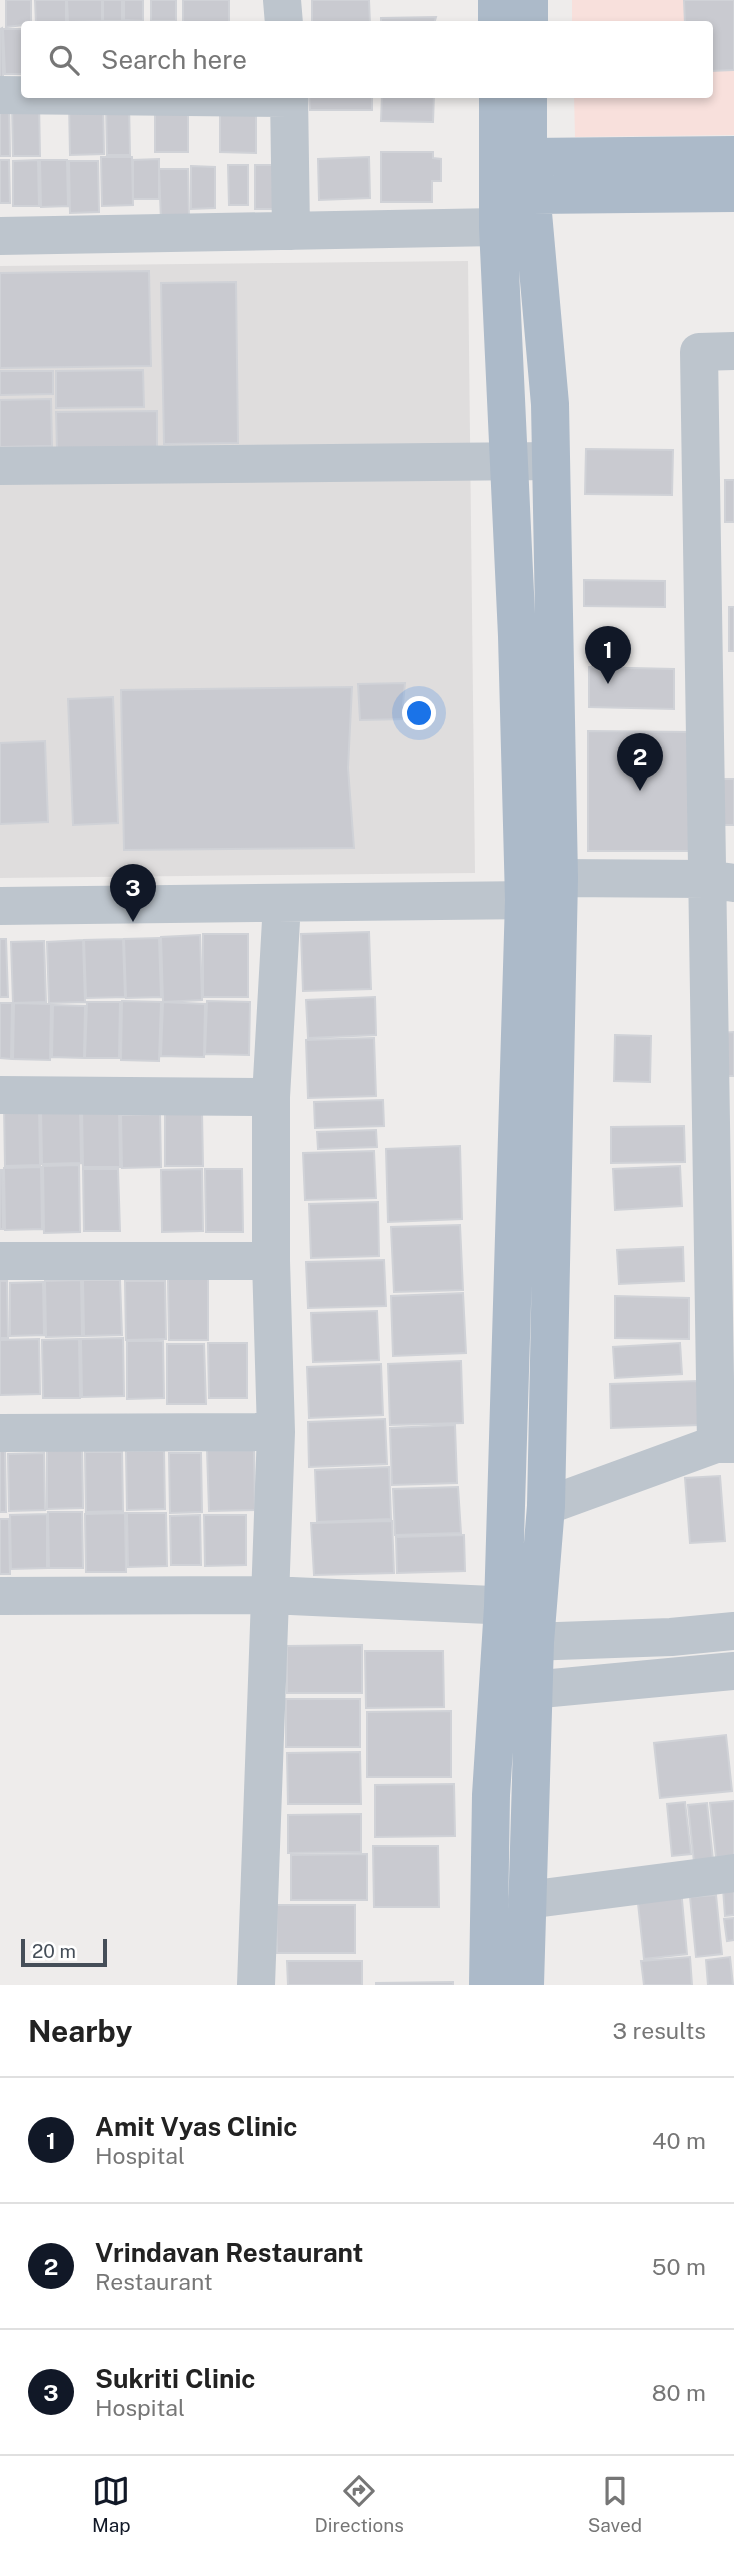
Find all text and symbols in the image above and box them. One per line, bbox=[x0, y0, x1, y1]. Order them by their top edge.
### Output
search box bbox=[21, 21, 713, 98]
icon: search bbox=[45, 41, 83, 79]
text: Search here bbox=[101, 44, 247, 75]
pin: 1 bbox=[585, 626, 631, 684]
your location bbox=[402, 696, 436, 730]
pin: 2 bbox=[617, 733, 663, 791]
pin: 3 bbox=[110, 864, 156, 922]
scale bar bbox=[21, 1936, 107, 1968]
text: 20 m bbox=[32, 1940, 76, 1962]
text: Nearby bbox=[28, 2013, 132, 2049]
text: 3 results bbox=[612, 2017, 706, 2044]
text: Amit Vyas Clinic bbox=[95, 2111, 298, 2142]
text: 1 bbox=[46, 2127, 56, 2154]
text: 40 m bbox=[652, 2127, 706, 2154]
text: Hospital bbox=[95, 2142, 185, 2169]
text: Vrindavan Restaurant bbox=[95, 2237, 363, 2268]
text: 2 bbox=[44, 2253, 58, 2280]
text: 50 m bbox=[652, 2253, 706, 2280]
text: Restaurant bbox=[95, 2268, 213, 2295]
text: Sukriti Clinic bbox=[95, 2363, 256, 2394]
text: 3 bbox=[43, 2379, 59, 2406]
text: 80 m bbox=[652, 2379, 706, 2406]
text: Hospital bbox=[95, 2394, 185, 2421]
tab: Map bbox=[92, 2472, 131, 2536]
tab: Directions bbox=[315, 2472, 404, 2536]
tab: Saved bbox=[588, 2472, 642, 2536]

